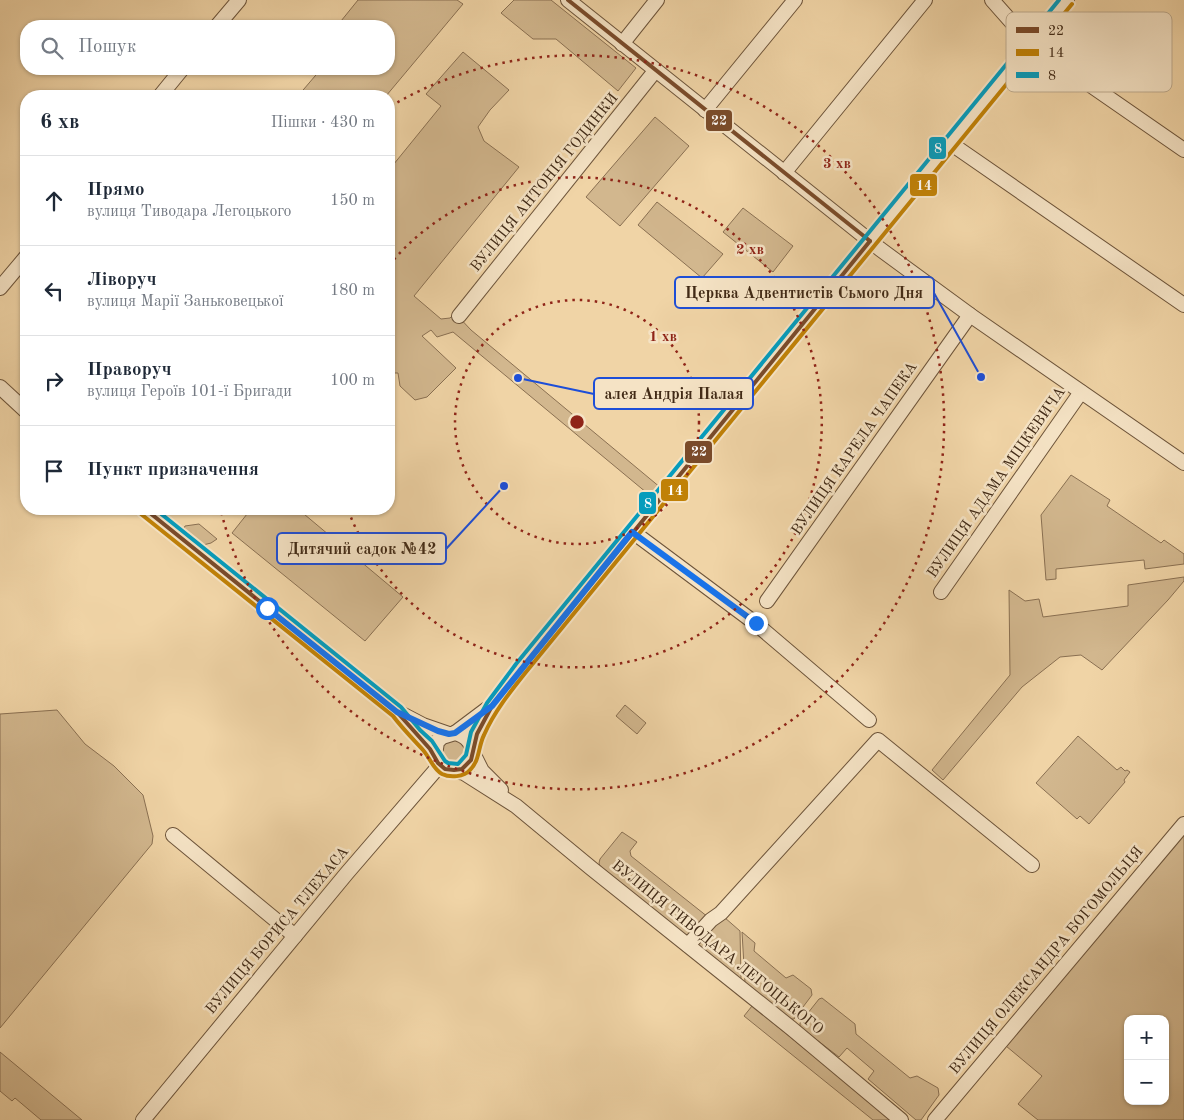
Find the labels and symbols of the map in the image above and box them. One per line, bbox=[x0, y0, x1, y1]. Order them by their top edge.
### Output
legend bbox=[1006, 12, 1172, 92]
text: 22 bbox=[1048, 24, 1064, 38]
text: 14 bbox=[1048, 46, 1064, 60]
text: 8 bbox=[1048, 69, 1056, 83]
street label: ВУЛИЦЯ АНТОНІЯ ГОДИНКИ bbox=[468, 91, 622, 275]
line badge: 22 bbox=[705, 109, 733, 132]
text: 22 bbox=[711, 114, 727, 128]
line badge: 8 bbox=[928, 136, 947, 160]
text: 8 bbox=[934, 142, 942, 156]
text: 3 хв bbox=[823, 157, 851, 172]
line badge: 14 bbox=[909, 173, 938, 197]
text: 14 bbox=[916, 179, 932, 193]
text: 2 хв bbox=[736, 243, 764, 258]
callout: Церква Адвентистів Сьмого Дня bbox=[675, 277, 934, 308]
text: Церква Адвентистів Сьмого Дня bbox=[685, 286, 923, 302]
text: 1 хв bbox=[649, 330, 677, 345]
street label: ВУЛИЦЯ КАРЕЛА ЧАПЕКА bbox=[789, 359, 921, 538]
callout: алея Андрія Палая bbox=[594, 378, 753, 409]
street label: ВУЛИЦЯ АДАМА МІЦКЕВИЧА bbox=[925, 384, 1069, 581]
text: алея Андрія Палая bbox=[604, 387, 744, 403]
centre of rings bbox=[568, 413, 586, 431]
line badge: 22 bbox=[684, 440, 713, 464]
text: 22 bbox=[691, 445, 707, 459]
line badge: 14 bbox=[660, 478, 689, 502]
text: 14 bbox=[667, 484, 683, 498]
line badge: 8 bbox=[638, 491, 657, 515]
text: 8 bbox=[644, 497, 652, 511]
callout: Дитячий садок №42 bbox=[277, 533, 446, 564]
text: Дитячий садок №42 bbox=[288, 542, 436, 558]
route start bbox=[256, 597, 279, 620]
route end bbox=[745, 612, 768, 635]
street label: ВУЛИЦЯ БОРИСА ТЛЕХАСА bbox=[204, 844, 353, 1018]
street label: ВУЛИЦЯ ОЛЕКСАНДРА БОГОМОЛЬЦЯ bbox=[947, 844, 1147, 1078]
street label: ВУЛИЦЯ ТИВОДАРА ЛЕГОЦЬКОГО bbox=[608, 858, 826, 1038]

